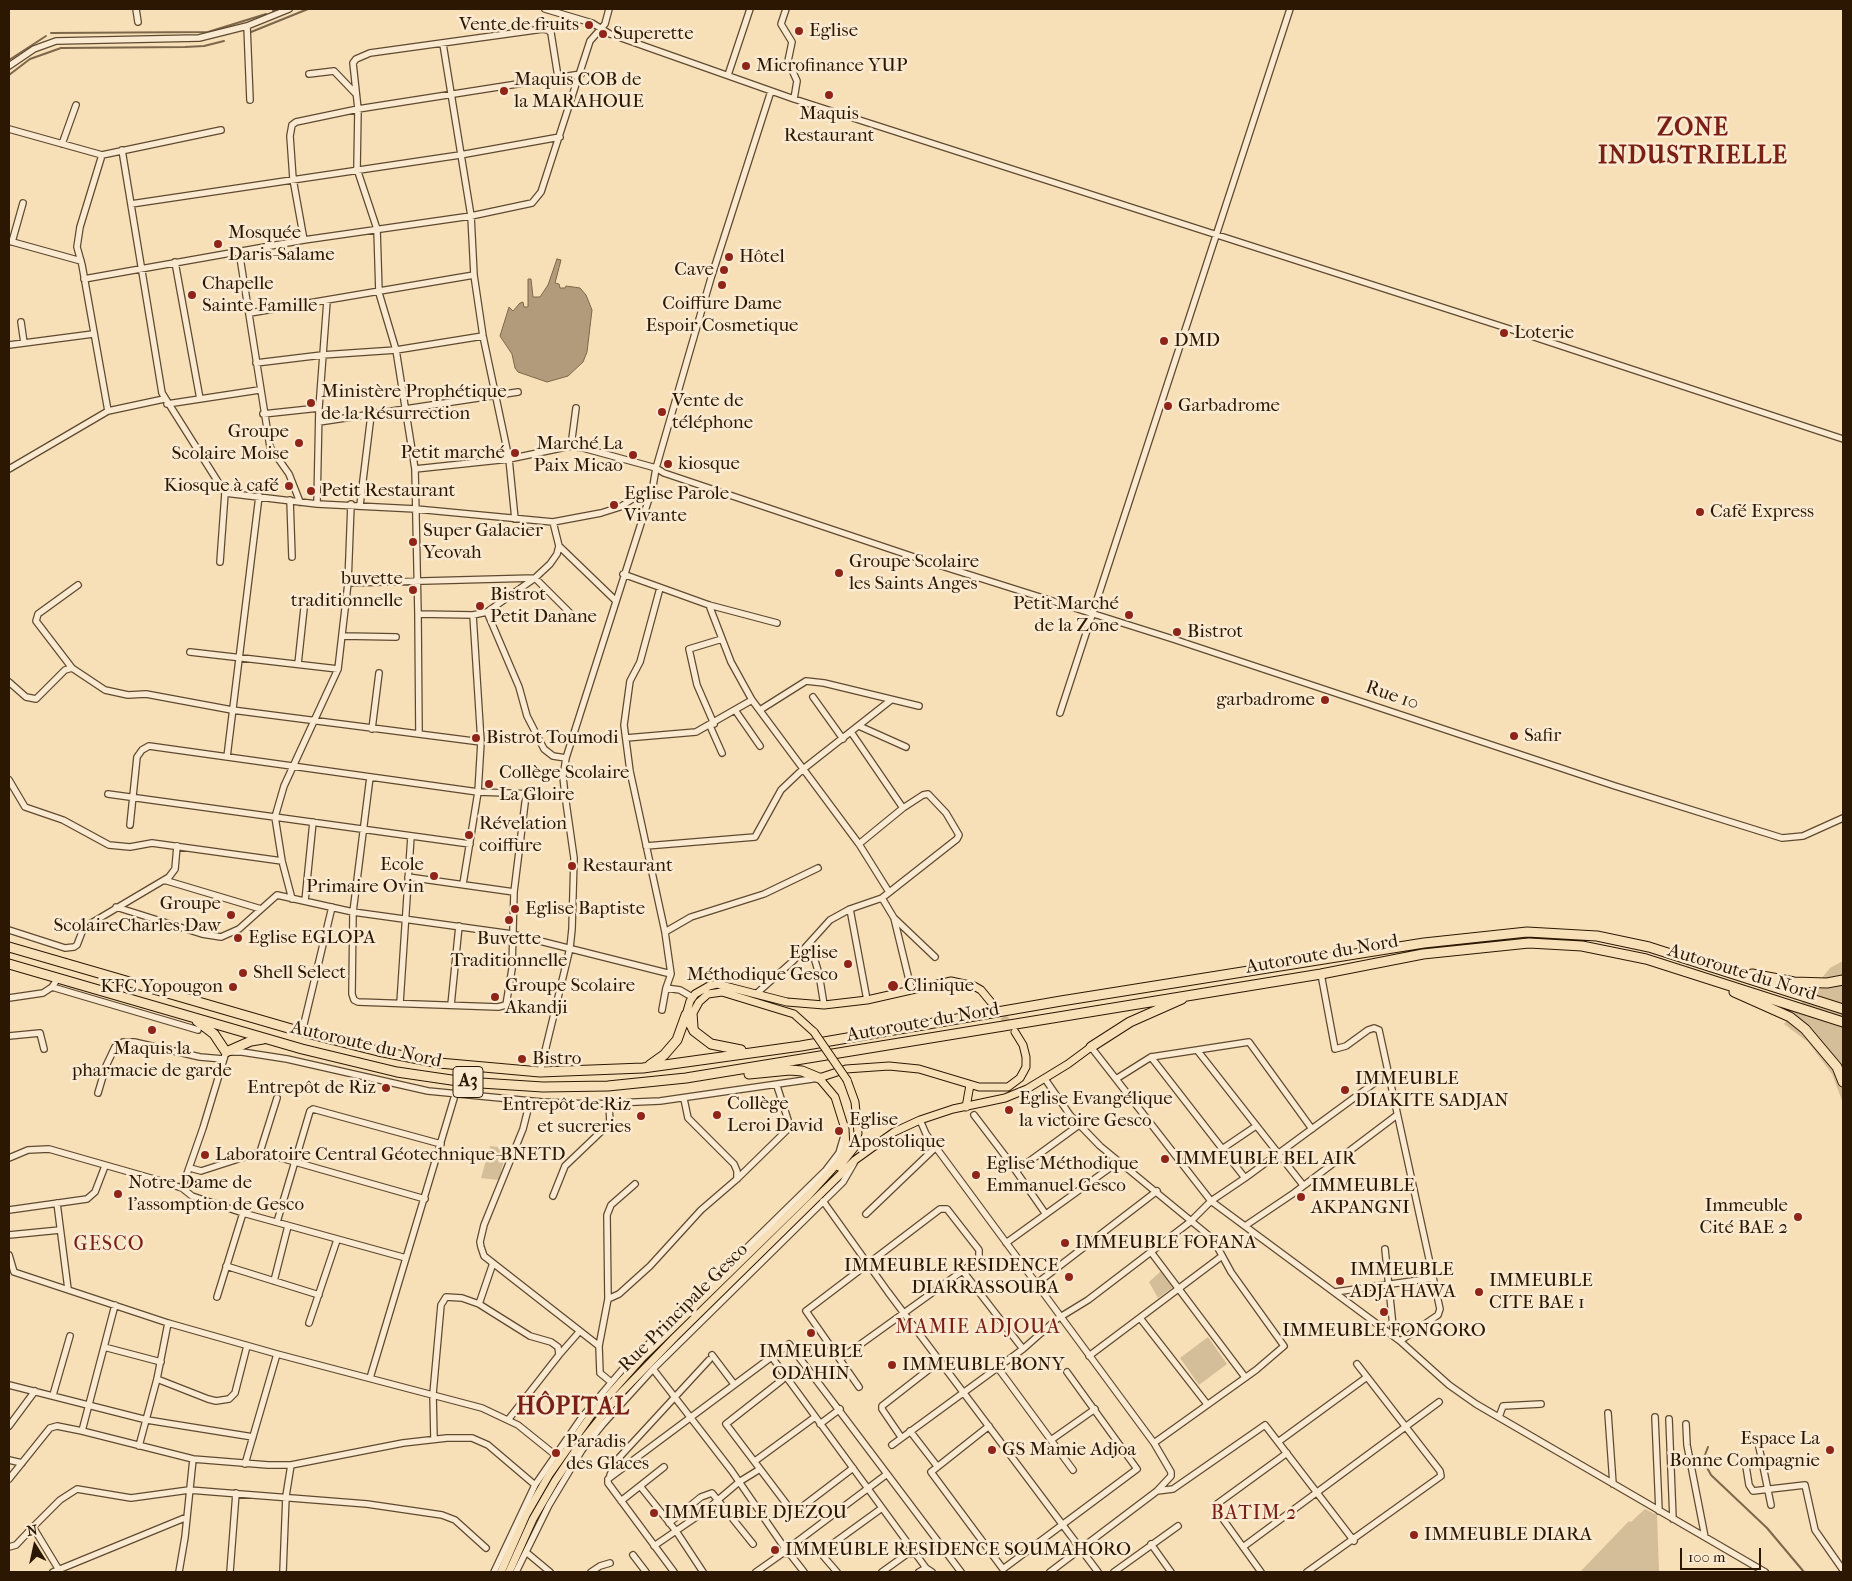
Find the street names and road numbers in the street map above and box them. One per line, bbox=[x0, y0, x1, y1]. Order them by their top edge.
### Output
street label: Rue 10 bbox=[1362, 676, 1422, 716]
street label: Autoroute du Nord bbox=[1244, 930, 1400, 980]
street label: Autoroute du Nord bbox=[1665, 940, 1819, 1006]
street label: Autoroute du Nord bbox=[845, 998, 1001, 1048]
street label: Autoroute du Nord bbox=[288, 1017, 444, 1073]
road number: A3 bbox=[453, 1066, 483, 1098]
street label: Rue Principale Gesco bbox=[615, 1239, 753, 1377]

